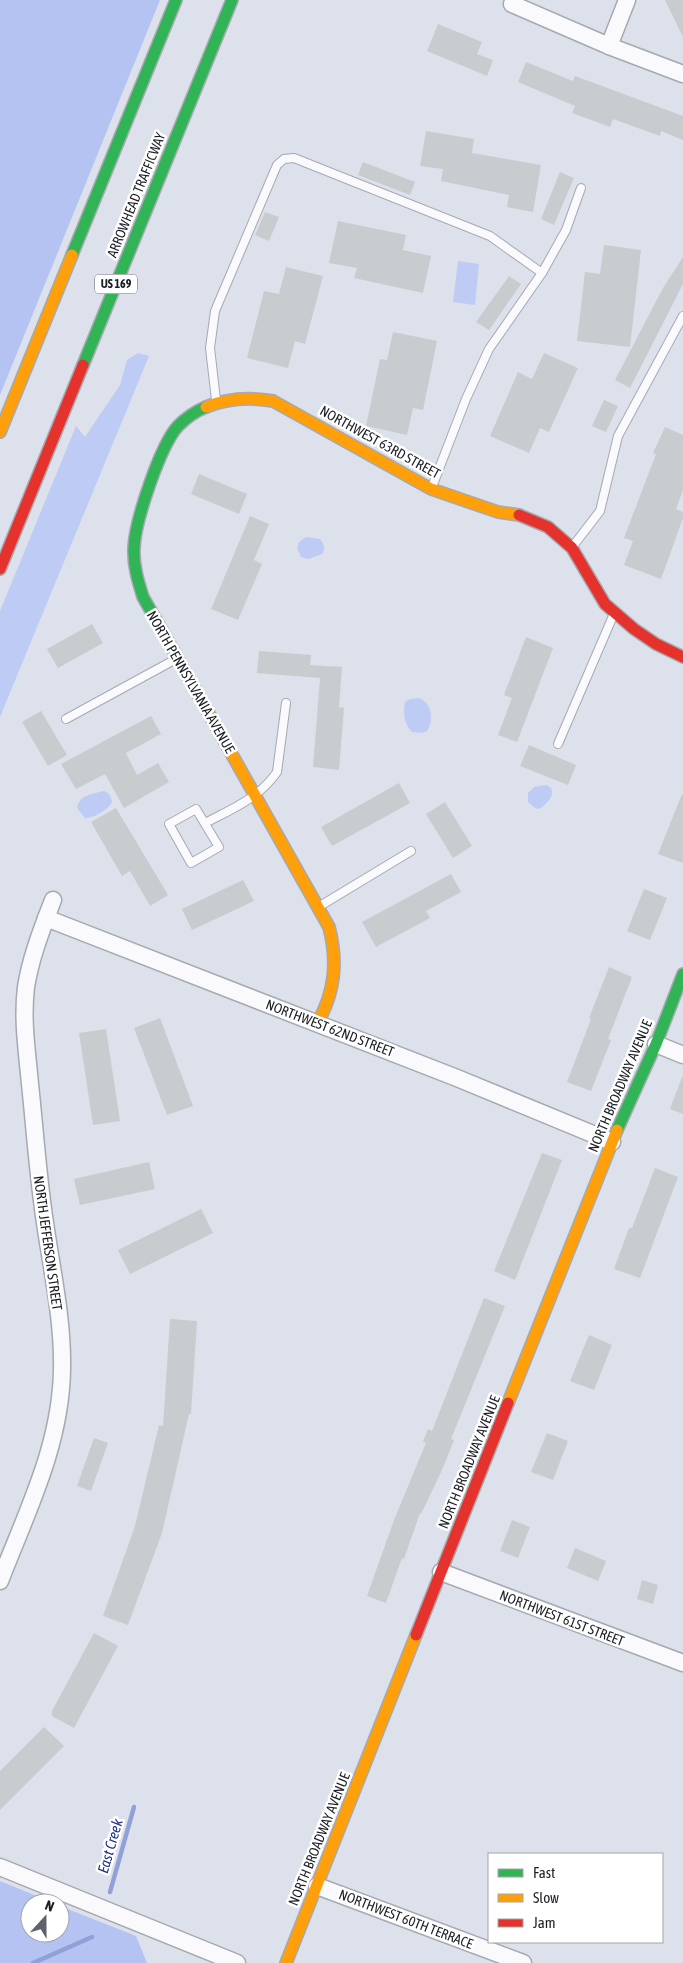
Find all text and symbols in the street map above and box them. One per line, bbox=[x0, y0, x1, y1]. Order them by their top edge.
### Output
street label: ARROWHEAD TRAFFICWAY bbox=[104, 130, 169, 260]
road number: US 169 bbox=[95, 274, 137, 294]
street label: NORTHWEST 63RD STREET bbox=[317, 402, 443, 482]
street label: NORTH PENNSYLVANIA AVENUE bbox=[144, 608, 238, 756]
street label: NORTHWEST 62ND STREET bbox=[264, 996, 396, 1060]
street label: NORTH BROADWAY AVENUE bbox=[585, 1018, 655, 1154]
street label: NORTH JEFFERSON STREET bbox=[31, 1175, 65, 1311]
street label: NORTH BROADWAY AVENUE bbox=[435, 1393, 503, 1531]
street label: NORTHWEST 61ST STREET bbox=[498, 1587, 626, 1649]
street label: NORTH BROADWAY AVENUE bbox=[285, 1770, 353, 1908]
water label: East Creek bbox=[94, 1817, 126, 1875]
legend bbox=[488, 1853, 663, 1943]
text: Fast bbox=[533, 1864, 555, 1881]
street label: NORTHWEST 60TH TERRACE bbox=[337, 1886, 475, 1952]
text: Slow bbox=[533, 1889, 559, 1906]
north arrow bbox=[20, 1893, 70, 1943]
text: N bbox=[43, 1897, 56, 1915]
text: Jam bbox=[533, 1914, 556, 1931]

